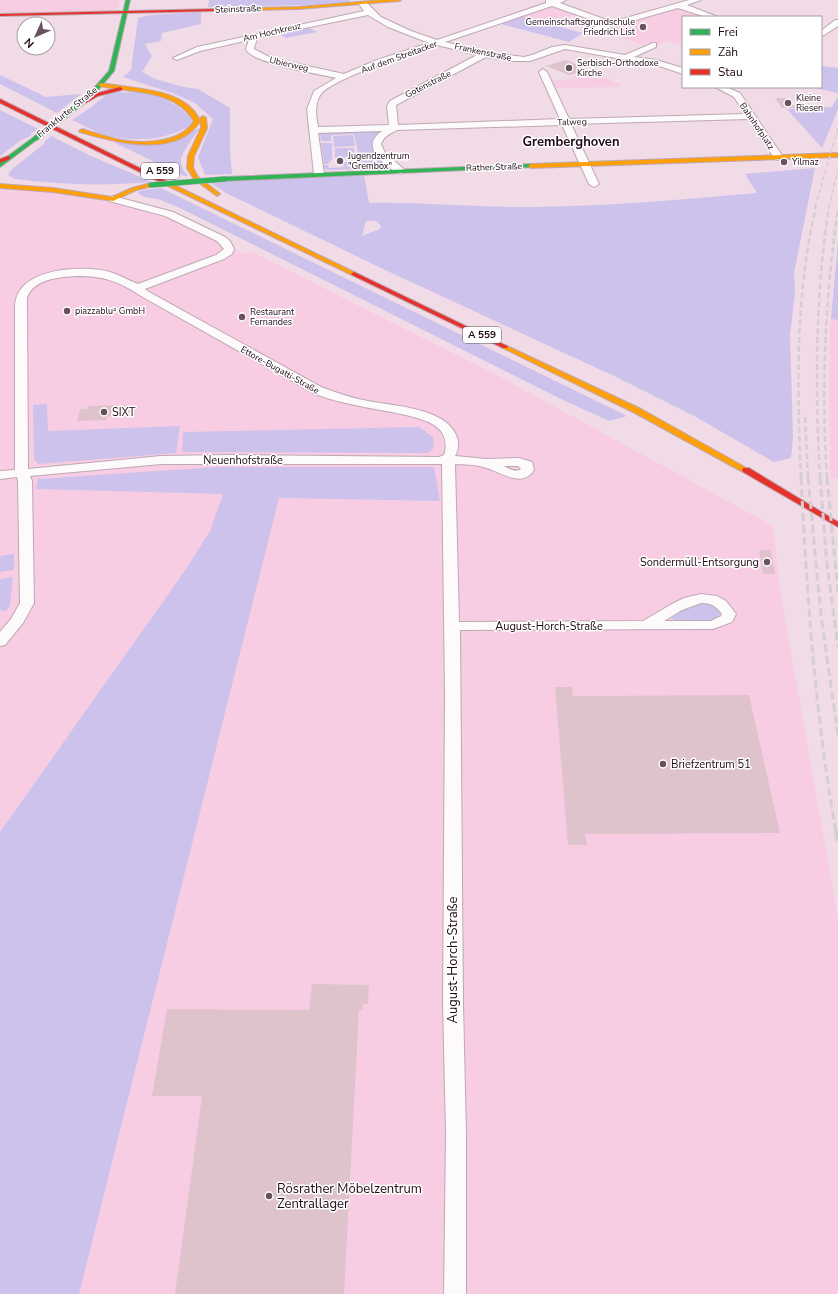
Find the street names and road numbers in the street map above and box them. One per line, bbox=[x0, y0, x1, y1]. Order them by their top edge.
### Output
street label: Steinstraße bbox=[215, 2, 262, 16]
street label: Am Hochkreuz bbox=[242, 19, 302, 45]
street label: Auf dem Streitacker bbox=[359, 37, 439, 76]
street label: Frankenstraße bbox=[453, 40, 513, 64]
street label: Ubierweg bbox=[268, 54, 310, 74]
street label: Gotenstraße bbox=[403, 67, 453, 101]
street label: Frankfurter Straße bbox=[34, 84, 100, 140]
street label: Bahnhofplatz bbox=[737, 100, 777, 152]
street label: Talweg bbox=[557, 115, 587, 129]
street label: Rather Straße bbox=[466, 160, 523, 174]
road number: A 559 bbox=[141, 163, 179, 179]
road number: A 559 bbox=[463, 327, 501, 343]
street label: Ettore-Bugatti-Straße bbox=[238, 343, 322, 397]
street label: Neuenhofstraße bbox=[203, 453, 283, 468]
street label: August-Horch-Straße bbox=[495, 619, 603, 634]
street label: August-Horch-Straße bbox=[444, 896, 462, 1024]

